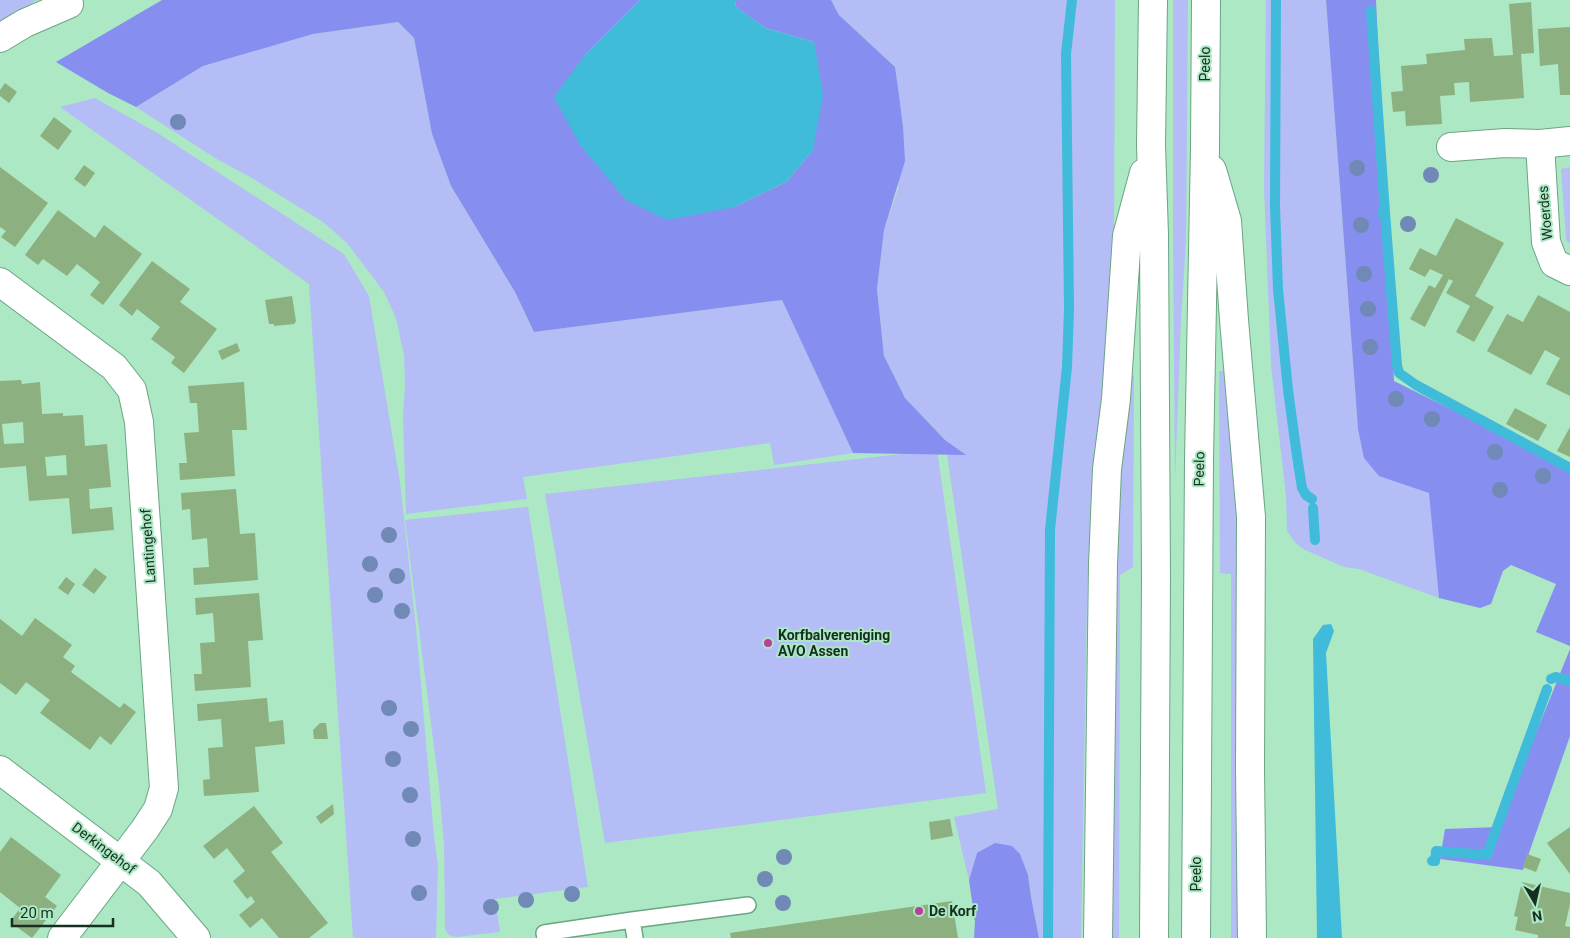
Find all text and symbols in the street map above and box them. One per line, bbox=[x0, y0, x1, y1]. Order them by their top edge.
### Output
street label: Peelo bbox=[1197, 46, 1213, 81]
street label: Woerdes bbox=[1535, 185, 1555, 241]
street label: Peelo bbox=[1191, 451, 1207, 487]
street label: Lantingehof bbox=[137, 508, 159, 584]
place label: Korfbalvereniging AVO Assen bbox=[778, 627, 890, 659]
marker: Korfbalvereniging AVO Assen bbox=[762, 637, 774, 649]
street label: Derkingehof bbox=[69, 819, 139, 877]
street label: Peelo bbox=[1188, 856, 1204, 891]
north arrow bbox=[1510, 878, 1560, 928]
scale bar bbox=[12, 896, 114, 928]
place label: De Korf bbox=[929, 903, 977, 919]
text: 20 m bbox=[20, 904, 54, 922]
marker: De Korf bbox=[913, 905, 925, 917]
text: N bbox=[1531, 907, 1543, 925]

